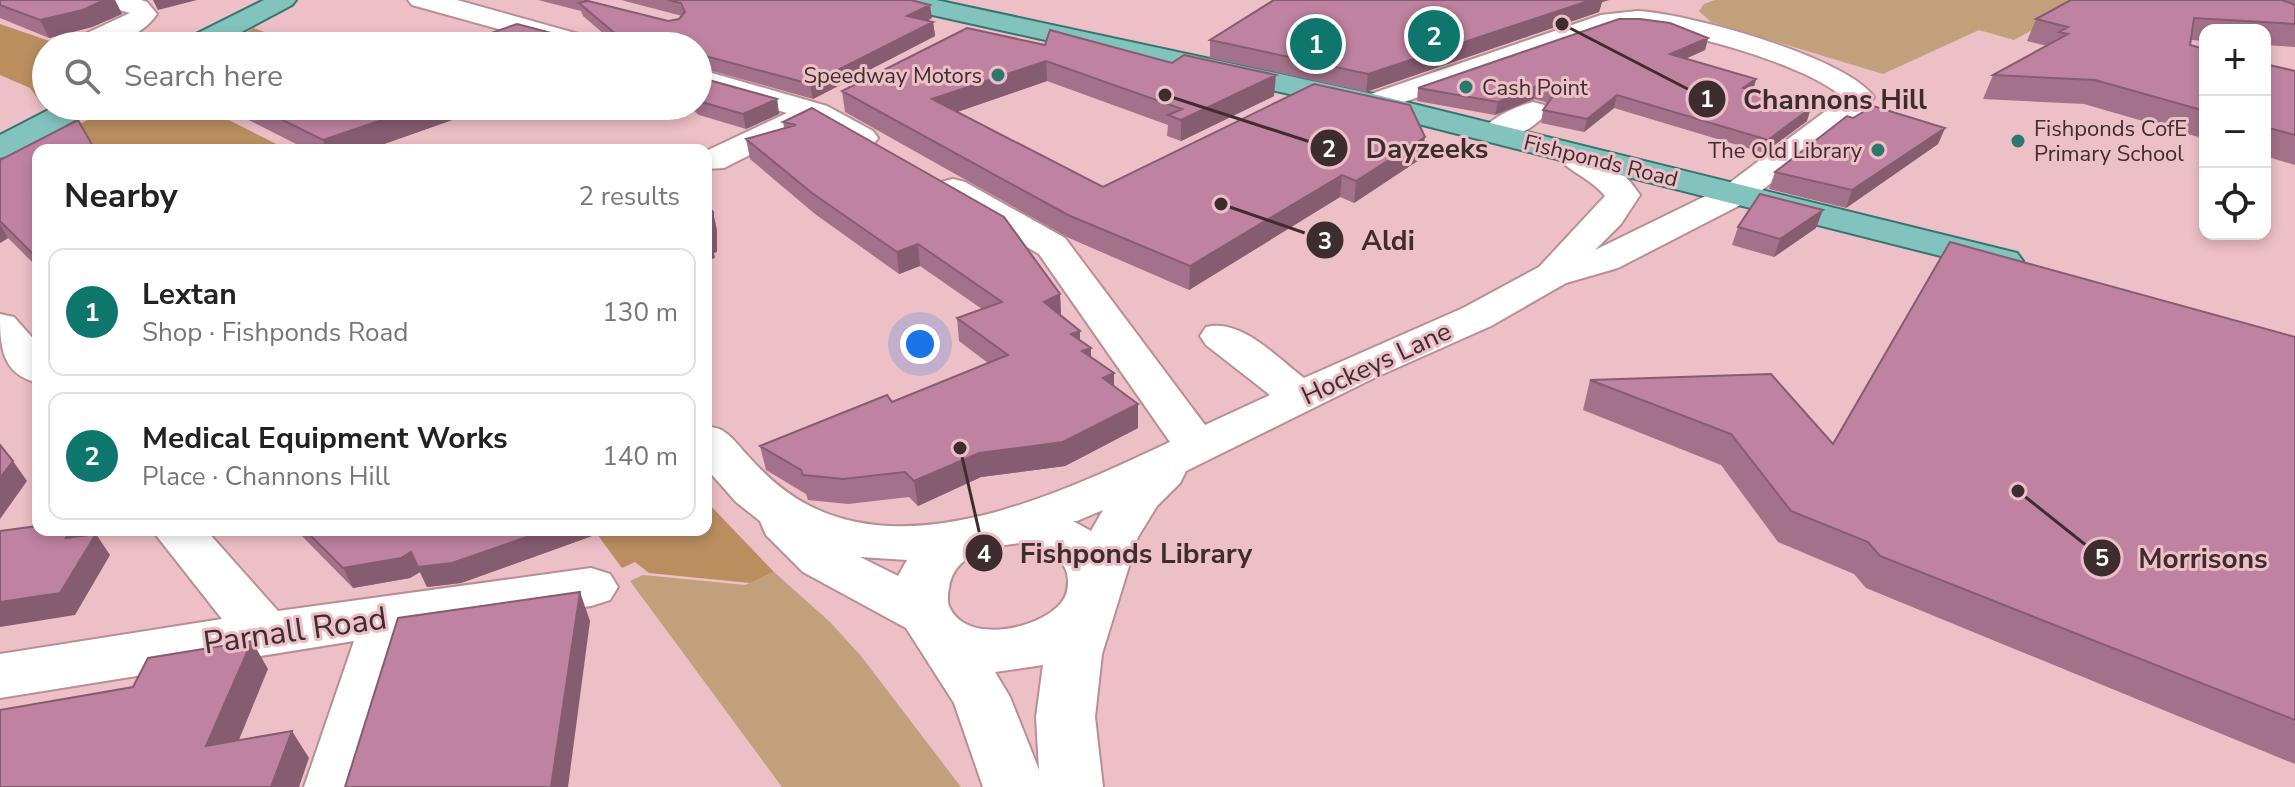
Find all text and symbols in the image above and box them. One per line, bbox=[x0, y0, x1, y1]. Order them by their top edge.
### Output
pin: 2 bbox=[1408, 6, 1460, 66]
pin: 1 bbox=[1290, 14, 1342, 74]
map controls bbox=[2199, 24, 2271, 240]
button: + bbox=[2199, 24, 2271, 96]
search box bbox=[32, 32, 712, 120]
icon: search bbox=[60, 54, 104, 98]
text: Search here bbox=[124, 56, 283, 97]
place label: Speedway Motors bbox=[804, 61, 982, 91]
marker: Speedway Motors bbox=[989, 66, 1007, 84]
place label: Cash Point bbox=[1482, 73, 1588, 103]
callout: Channons Hill bbox=[1687, 73, 1943, 125]
marker: Cash Point bbox=[1457, 78, 1475, 96]
text: Channons Hill bbox=[1743, 81, 1927, 119]
text: 1 bbox=[1700, 83, 1714, 115]
button: − bbox=[2199, 96, 2271, 168]
place label: Fishponds CofE Primary School bbox=[2034, 114, 2187, 169]
callout: Dayzeeks bbox=[1309, 122, 1504, 174]
street label: Fishponds Road bbox=[1520, 127, 1681, 195]
text: Dayzeeks bbox=[1366, 130, 1488, 168]
marker: Fishponds CofE Primary School bbox=[2009, 132, 2027, 150]
text: 2 bbox=[1322, 133, 1336, 165]
place label: The Old Library bbox=[1708, 136, 1863, 166]
marker: The Old Library bbox=[1869, 141, 1887, 159]
button: locate bbox=[2199, 168, 2271, 240]
text: Nearby bbox=[64, 173, 178, 219]
text: 2 results bbox=[579, 179, 680, 214]
callout: Aldi bbox=[1305, 214, 1430, 266]
text: Aldi bbox=[1361, 222, 1415, 260]
text: 3 bbox=[1318, 225, 1332, 257]
text: Lextan bbox=[142, 274, 237, 315]
text: 1 bbox=[84, 295, 100, 330]
text: 130 m bbox=[602, 295, 678, 330]
street label: Hockeys Lane bbox=[1296, 313, 1457, 413]
text: Shop · Fishponds Road bbox=[142, 315, 408, 350]
your location bbox=[900, 324, 940, 364]
text: Medical Equipment Works bbox=[142, 418, 508, 459]
text: 2 bbox=[84, 439, 100, 474]
text: 140 m bbox=[602, 439, 678, 474]
text: Place · Channons Hill bbox=[142, 459, 390, 494]
callout: Fishponds Library bbox=[964, 527, 1268, 579]
callout: Morrisons bbox=[2082, 532, 2284, 584]
text: Fishponds Library bbox=[1020, 535, 1253, 573]
text: 4 bbox=[977, 538, 991, 570]
text: Morrisons bbox=[2138, 540, 2268, 578]
text: 5 bbox=[2095, 542, 2109, 574]
street label: Parnall Road bbox=[201, 596, 389, 665]

